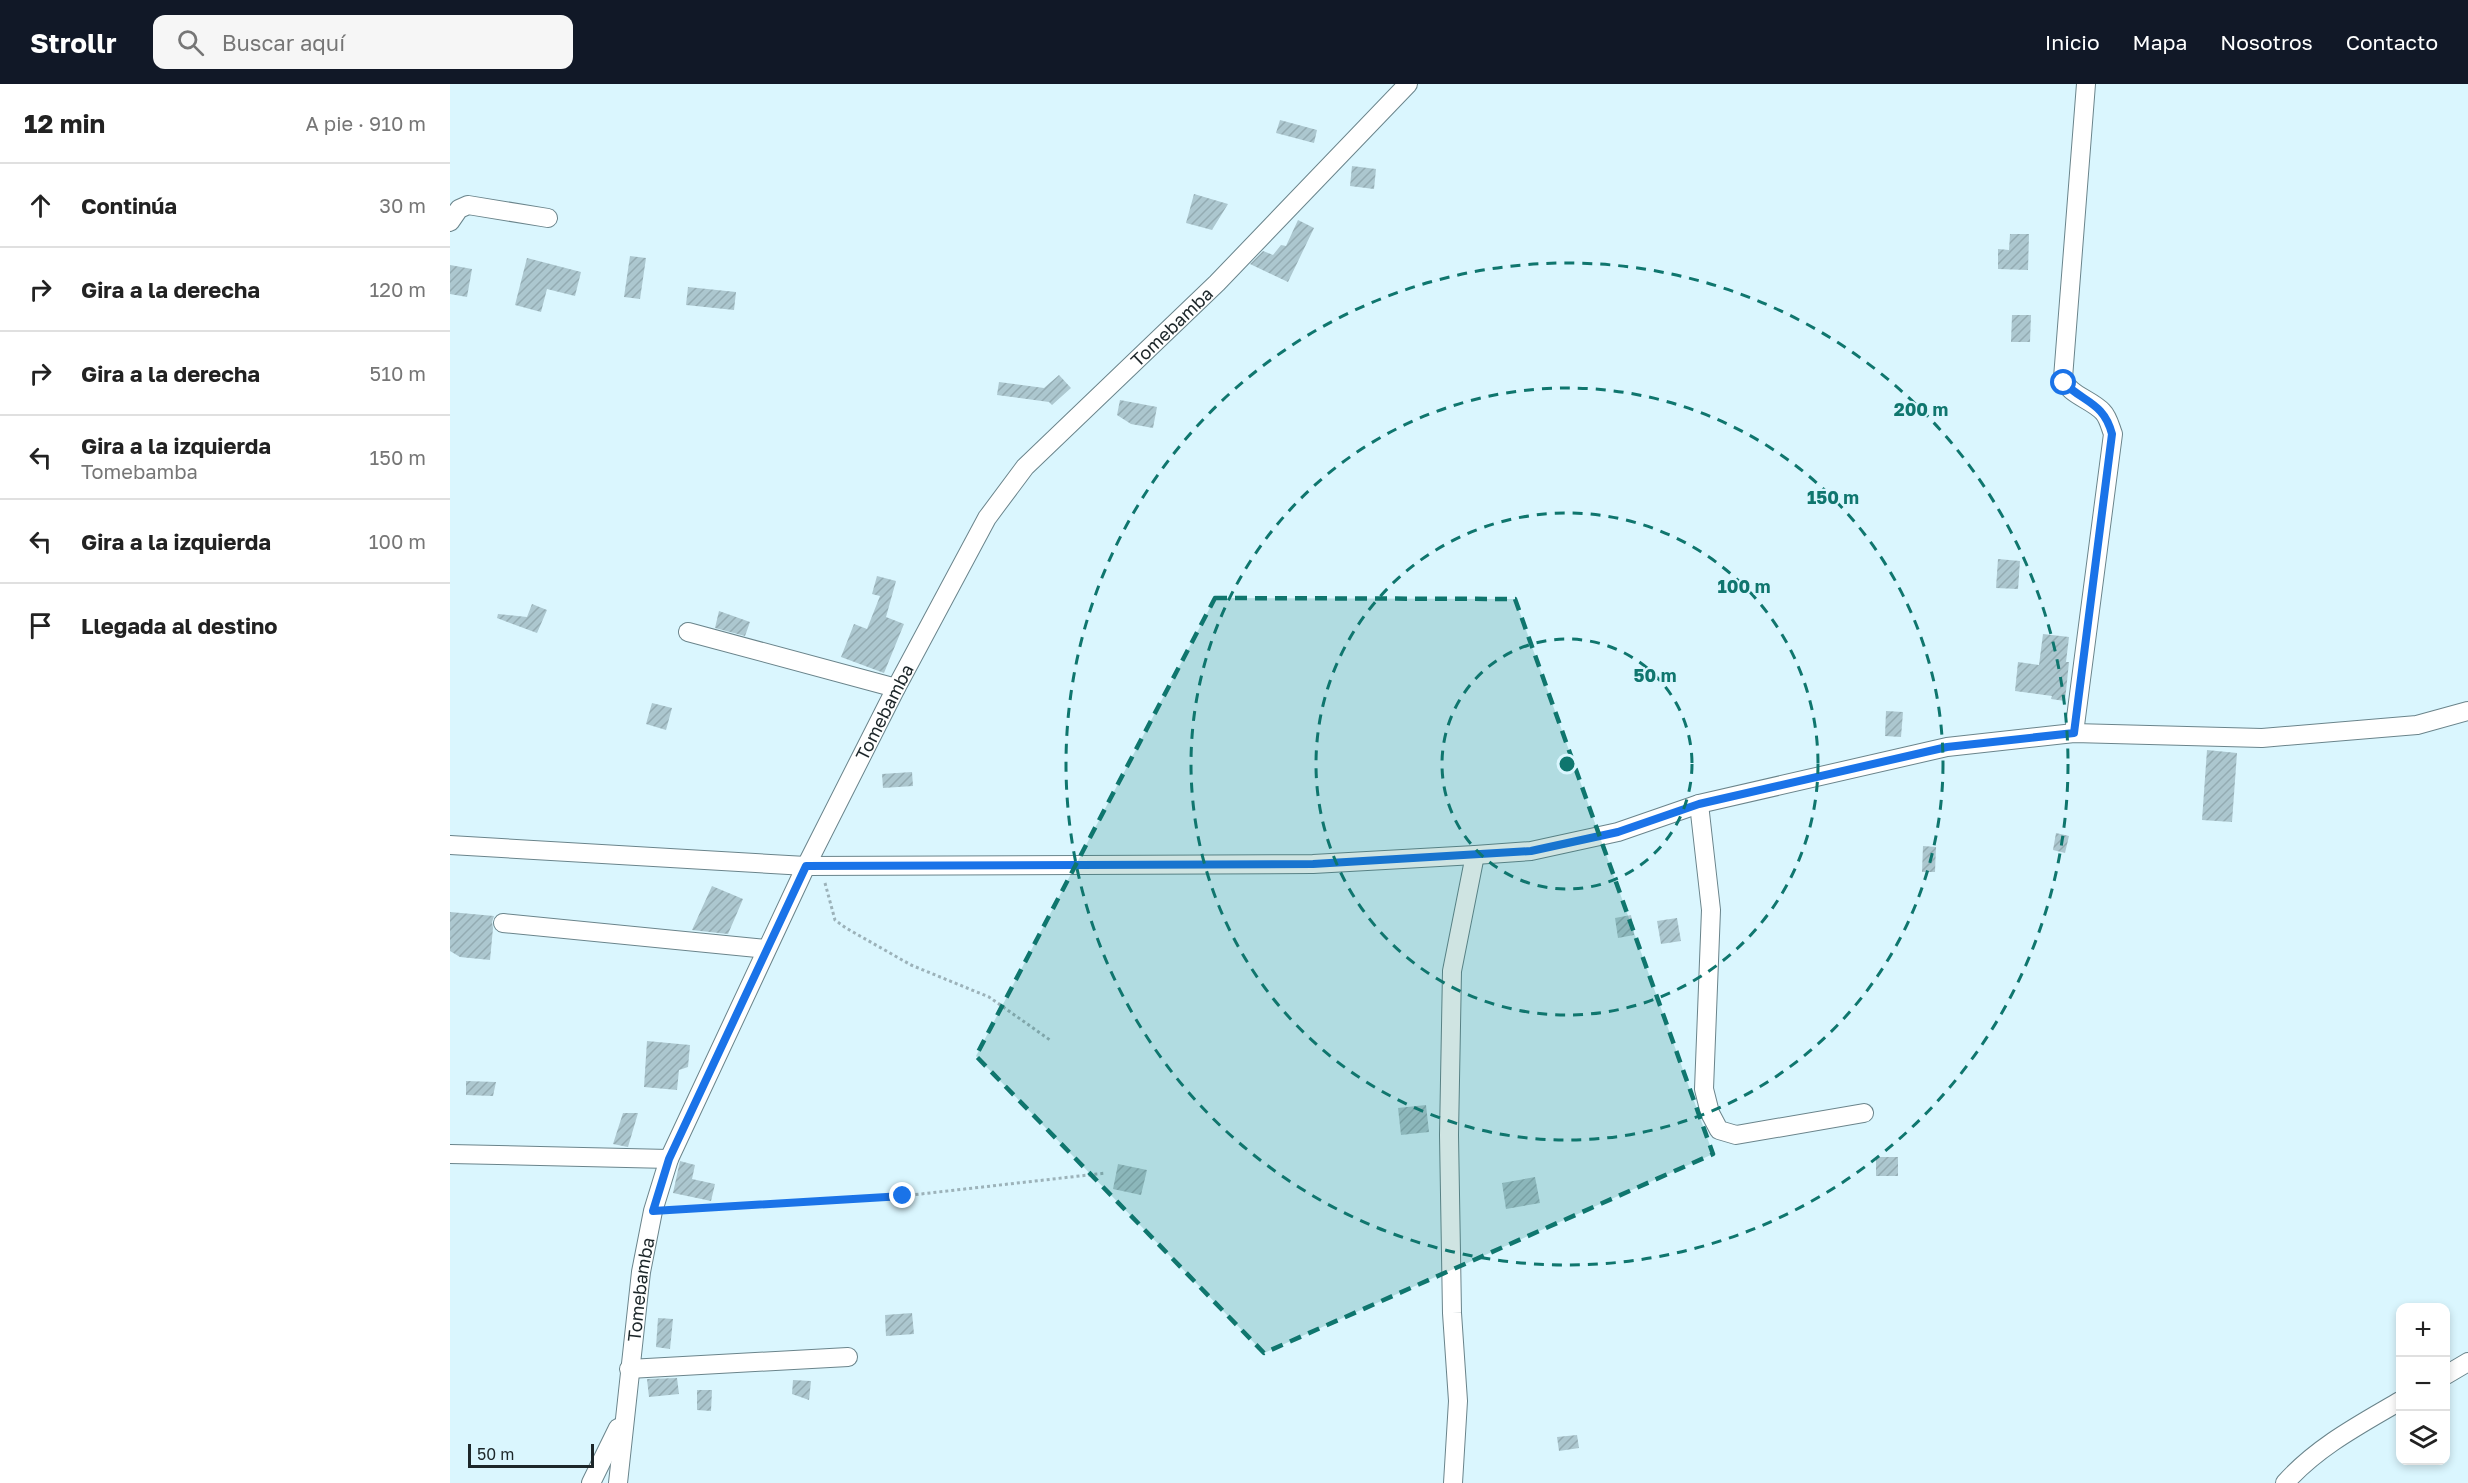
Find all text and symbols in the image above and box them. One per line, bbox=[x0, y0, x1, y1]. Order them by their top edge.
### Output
search box bbox=[153, 15, 573, 69]
text: Strollr bbox=[30, 26, 117, 59]
icon: search bbox=[174, 26, 207, 59]
text: Buscar aquí bbox=[222, 29, 345, 56]
text: Inicio bbox=[2045, 29, 2100, 55]
text: Mapa bbox=[2133, 29, 2187, 55]
text: Nosotros bbox=[2220, 29, 2313, 55]
text: Contacto bbox=[2346, 29, 2438, 55]
text: 12 min bbox=[24, 108, 105, 139]
text: A pie · 910 m bbox=[305, 111, 426, 135]
icon: ahead bbox=[24, 189, 57, 222]
text: Continúa bbox=[81, 192, 177, 219]
text: 30 m bbox=[379, 193, 426, 217]
icon: right bbox=[24, 273, 57, 306]
text: Gira a la derecha bbox=[81, 276, 260, 303]
text: 120 m bbox=[370, 277, 426, 301]
street label: Tomebamba bbox=[1126, 282, 1217, 371]
icon: right bbox=[24, 357, 57, 390]
text: Gira a la derecha bbox=[81, 360, 260, 387]
text: 510 m bbox=[370, 361, 426, 385]
route start bbox=[2050, 369, 2076, 395]
text: 200 m bbox=[1894, 398, 1948, 420]
text: Gira a la izquierda bbox=[81, 432, 271, 459]
icon: left bbox=[24, 441, 57, 474]
text: 150 m bbox=[370, 445, 426, 469]
text: Tomebamba bbox=[81, 459, 198, 483]
text: 150 m bbox=[1807, 486, 1859, 508]
icon: left bbox=[24, 525, 57, 558]
text: Gira a la izquierda bbox=[81, 528, 271, 555]
text: 100 m bbox=[369, 529, 426, 553]
text: 100 m bbox=[1718, 575, 1770, 597]
icon: arrive bbox=[24, 609, 57, 642]
text: Llegada al destino bbox=[81, 612, 278, 639]
street label: Tomebamba bbox=[850, 660, 918, 764]
text: 50 m bbox=[1634, 664, 1676, 686]
centre of rings bbox=[1557, 754, 1577, 774]
route end bbox=[889, 1182, 915, 1208]
street label: Tomebamba bbox=[622, 1235, 659, 1343]
map controls bbox=[2396, 1303, 2450, 1465]
button: + bbox=[2396, 1303, 2450, 1357]
button: − bbox=[2396, 1357, 2450, 1411]
button: layers bbox=[2396, 1411, 2450, 1465]
scale bar bbox=[468, 1441, 594, 1468]
text: 50 m bbox=[477, 1444, 514, 1464]

